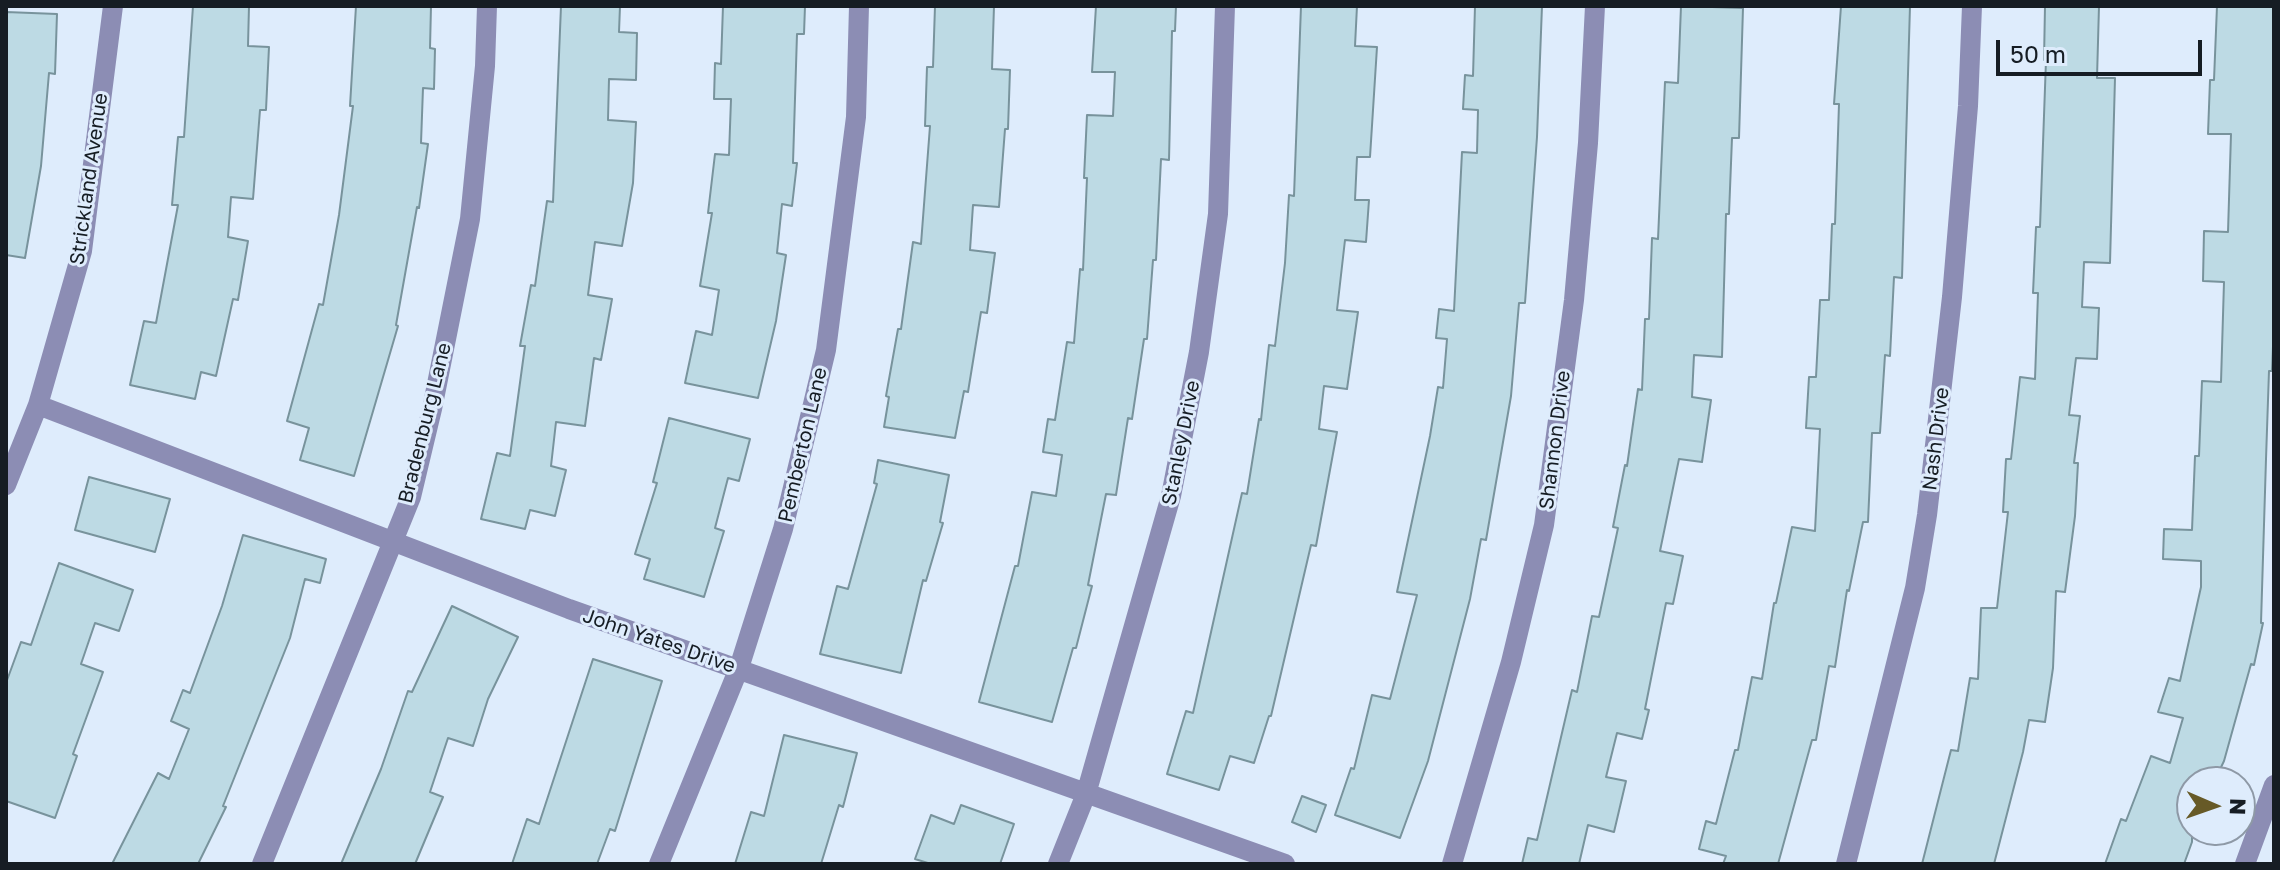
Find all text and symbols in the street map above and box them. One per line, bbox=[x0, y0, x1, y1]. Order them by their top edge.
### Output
scale bar bbox=[2000, 24, 2206, 74]
text: 50 m bbox=[2010, 39, 2066, 68]
street label: Strickland Avenue bbox=[65, 91, 113, 267]
street label: Bradenburg Lane bbox=[393, 340, 457, 506]
street label: Pemberton Lane bbox=[773, 365, 833, 525]
street label: Shannon Drive bbox=[1535, 369, 1575, 511]
street label: Stanley Drive bbox=[1157, 378, 1205, 508]
street label: Nash Drive bbox=[1918, 386, 1954, 492]
street label: John Yates Drive bbox=[580, 604, 738, 678]
north arrow bbox=[2176, 766, 2256, 846]
text: N bbox=[2225, 798, 2252, 816]

